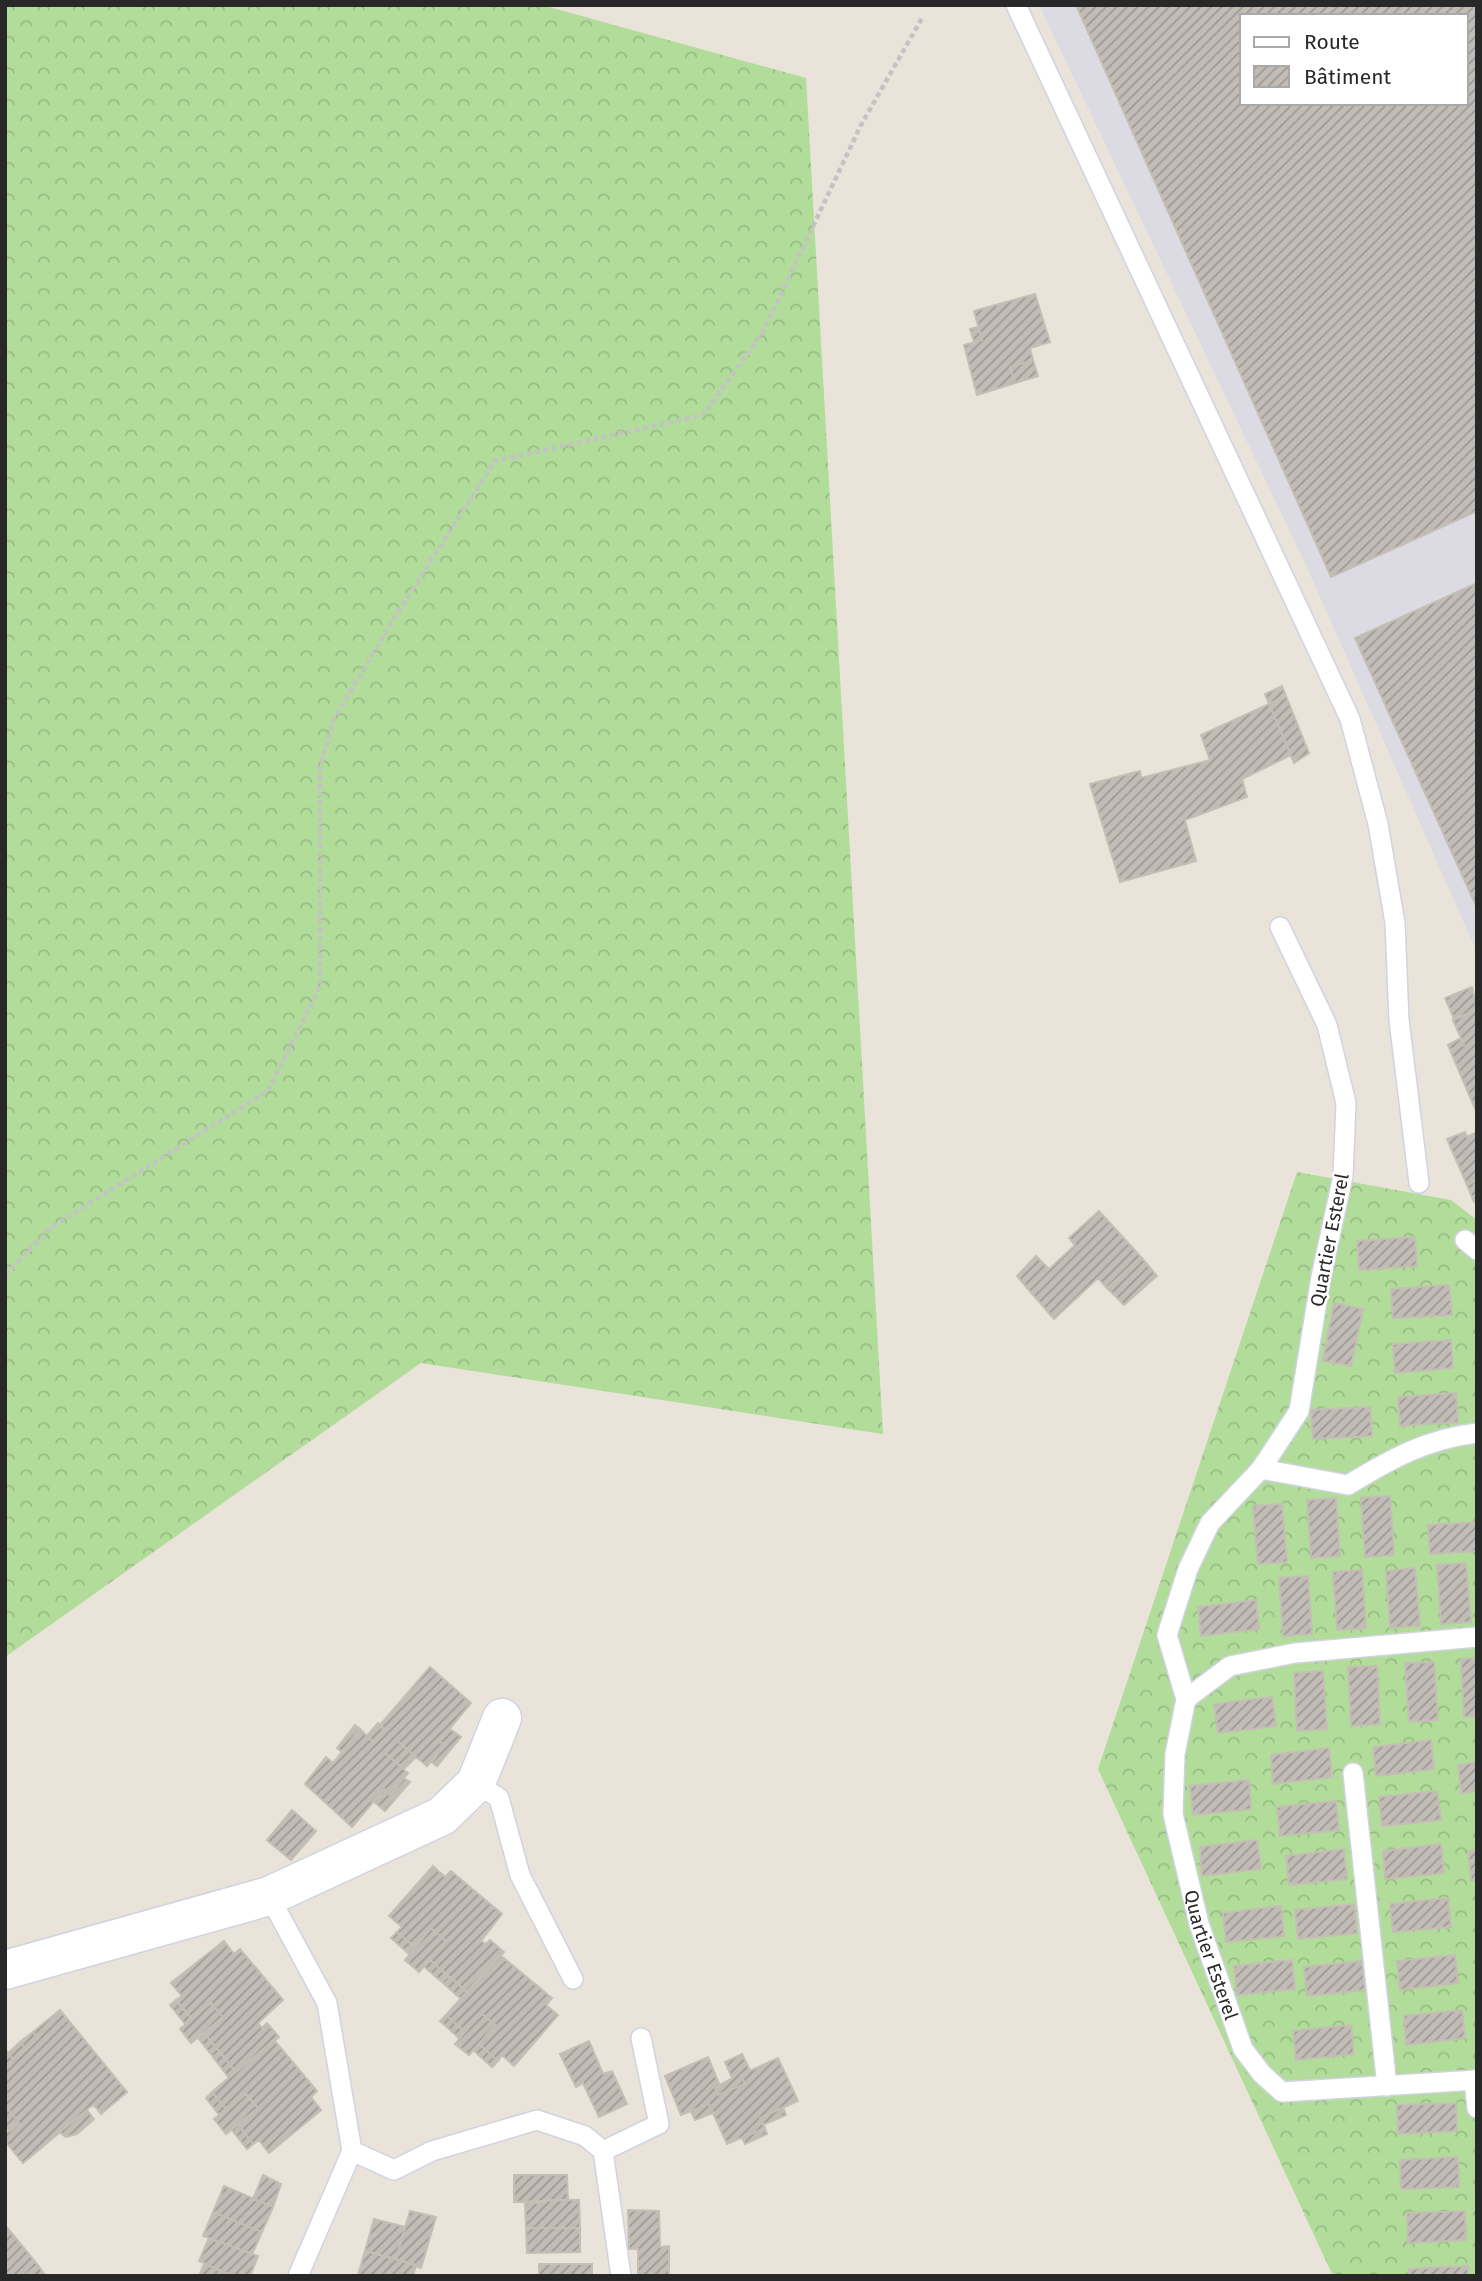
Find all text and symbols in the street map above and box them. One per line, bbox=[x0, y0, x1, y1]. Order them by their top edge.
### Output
legend bbox=[1240, 14, 1468, 105]
text: Route bbox=[1304, 29, 1360, 55]
text: Bâtiment bbox=[1304, 64, 1391, 90]
street label: Quartier Esterel bbox=[1305, 1171, 1354, 1309]
street label: Quartier Esterel bbox=[1179, 1888, 1243, 2023]

